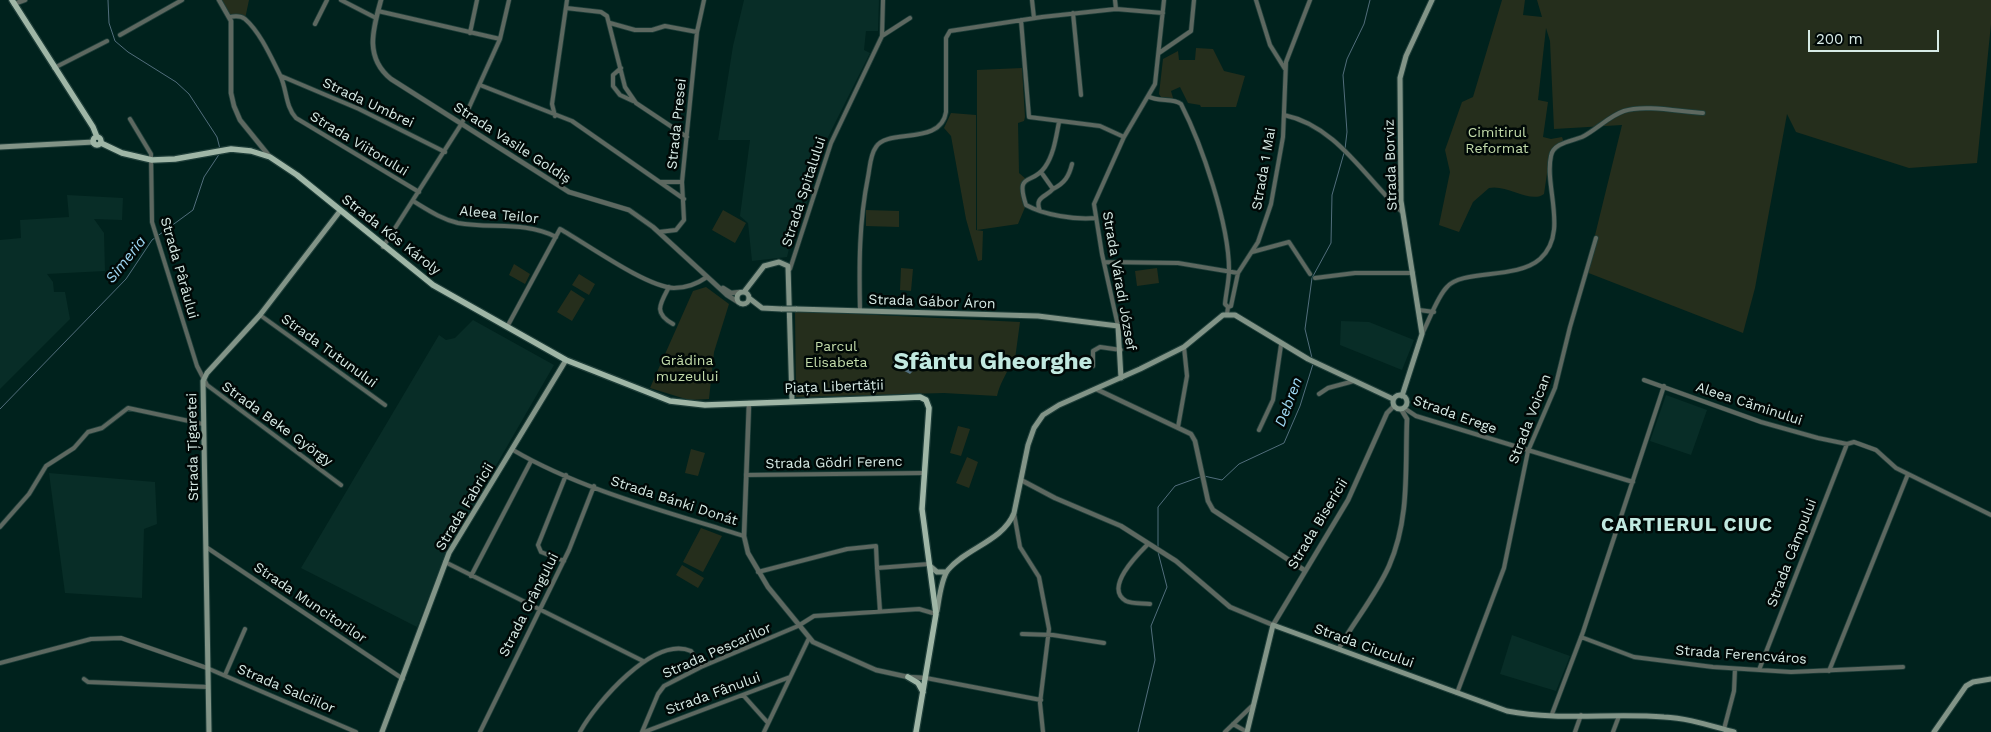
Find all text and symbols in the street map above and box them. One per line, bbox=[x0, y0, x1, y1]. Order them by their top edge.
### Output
scale bar bbox=[1811, 20, 1942, 52]
text: 200 m bbox=[1816, 30, 1863, 48]
street label: Strada Umbrei bbox=[320, 74, 416, 132]
street label: Strada Presei bbox=[664, 78, 690, 170]
street label: Strada Vasile Goldiș bbox=[450, 99, 574, 187]
street label: Strada Viitorului bbox=[307, 108, 411, 180]
street label: Strada Borviz bbox=[1381, 119, 1401, 211]
park label: Cimitirul Reformat bbox=[1465, 125, 1529, 158]
street label: Strada 1 Mai bbox=[1248, 126, 1280, 212]
street label: Strada Spitalului bbox=[778, 135, 830, 249]
street label: Strada Kós Károly bbox=[338, 191, 444, 279]
street label: Aleea Teilor bbox=[459, 202, 539, 228]
street label: Strada Váradi József bbox=[1098, 210, 1140, 352]
street label: Strada Pârâului bbox=[156, 215, 202, 321]
water label: Simeria bbox=[102, 233, 150, 287]
street label: Strada Gábor Áron bbox=[868, 291, 996, 313]
street label: Strada Tutunului bbox=[278, 311, 380, 391]
park label: Parcul Elisabeta bbox=[805, 339, 867, 372]
district label: Sfântu Gheorghe bbox=[894, 348, 1092, 376]
park label: Grădina muzeului bbox=[656, 353, 718, 386]
street label: Strada Voican bbox=[1505, 372, 1555, 466]
water label: Debren bbox=[1271, 375, 1307, 429]
street label: Piața Libertății bbox=[784, 377, 884, 397]
street label: Strada Beke György bbox=[218, 378, 336, 470]
street label: Aleea Căminului bbox=[1694, 379, 1804, 429]
street label: Strada Erege bbox=[1411, 392, 1499, 438]
street label: Strada Țigaretei bbox=[184, 393, 202, 501]
street label: Strada Gödri Ferenc bbox=[765, 453, 903, 473]
street label: Strada Fabricii bbox=[432, 460, 498, 554]
street label: Strada Bánki Donát bbox=[608, 473, 740, 529]
street label: Strada Bisericii bbox=[1284, 476, 1352, 572]
street label: Strada Câmpului bbox=[1764, 496, 1820, 610]
district label: CARTIERUL CIUC bbox=[1599, 514, 1775, 536]
street label: Strada Crângului bbox=[496, 550, 562, 660]
street label: Strada Muncitorilor bbox=[250, 559, 370, 647]
street label: Strada Pescarilor bbox=[660, 619, 774, 683]
street label: Strada Ciucului bbox=[1312, 620, 1416, 672]
street label: Strada Ferencváros bbox=[1675, 642, 1807, 668]
street label: Strada Salciilor bbox=[235, 661, 337, 717]
street label: Strada Fânului bbox=[663, 669, 763, 719]

